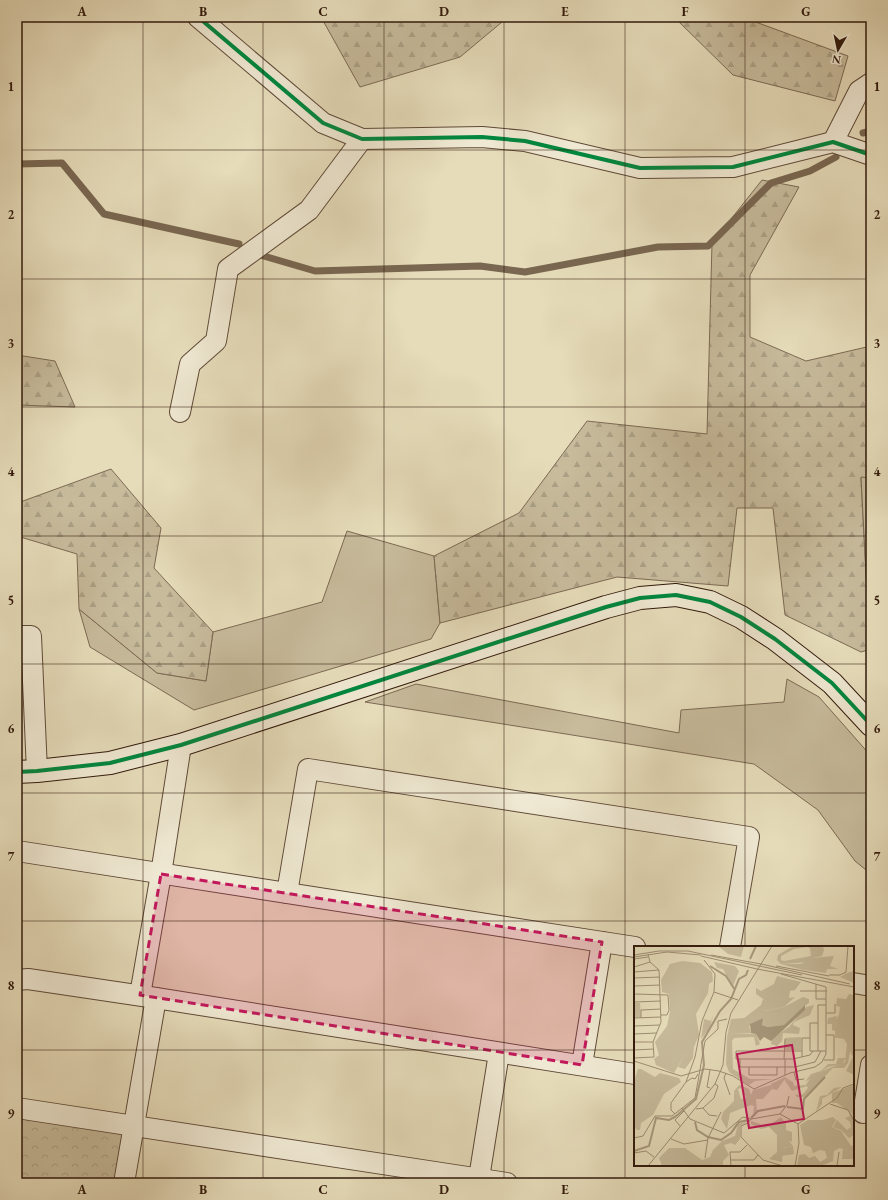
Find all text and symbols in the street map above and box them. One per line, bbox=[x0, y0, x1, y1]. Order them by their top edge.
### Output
text: A bbox=[76, 3, 87, 20]
text: B bbox=[199, 3, 207, 20]
text: C bbox=[318, 3, 328, 20]
text: D bbox=[439, 3, 449, 20]
text: E bbox=[561, 3, 569, 20]
text: F bbox=[681, 3, 689, 20]
text: G bbox=[801, 3, 811, 20]
north arrow bbox=[818, 30, 858, 70]
text: N bbox=[831, 52, 842, 67]
text: 1 bbox=[8, 78, 15, 95]
text: 1 bbox=[874, 78, 881, 95]
text: 2 bbox=[8, 206, 15, 223]
text: 2 bbox=[874, 206, 881, 223]
text: 3 bbox=[8, 335, 15, 352]
text: 3 bbox=[874, 335, 881, 352]
text: 4 bbox=[8, 463, 15, 480]
text: 4 bbox=[874, 463, 881, 480]
text: 5 bbox=[8, 592, 14, 609]
text: 5 bbox=[874, 592, 880, 609]
text: 6 bbox=[8, 720, 15, 737]
text: 6 bbox=[874, 720, 881, 737]
text: 7 bbox=[8, 848, 15, 865]
text: 7 bbox=[874, 848, 881, 865]
inset map bbox=[634, 946, 854, 1166]
text: 8 bbox=[8, 977, 15, 994]
text: 8 bbox=[874, 977, 881, 994]
text: 9 bbox=[8, 1105, 15, 1122]
text: 9 bbox=[874, 1105, 881, 1122]
text: A bbox=[76, 1181, 87, 1198]
text: B bbox=[199, 1181, 207, 1198]
text: C bbox=[318, 1181, 328, 1198]
text: D bbox=[439, 1181, 449, 1198]
text: E bbox=[561, 1181, 569, 1198]
text: F bbox=[681, 1181, 689, 1198]
text: G bbox=[801, 1181, 811, 1198]

